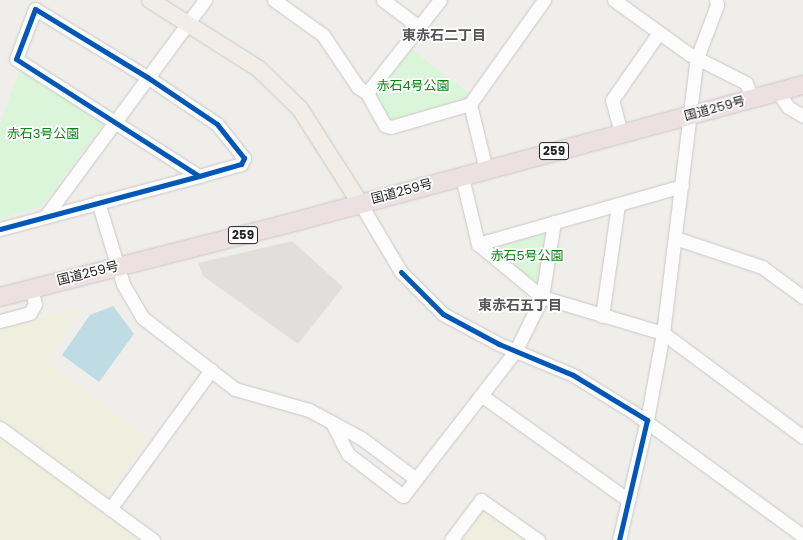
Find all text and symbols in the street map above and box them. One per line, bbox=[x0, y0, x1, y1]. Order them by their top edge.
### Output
district label: 東赤石二丁目 bbox=[402, 27, 486, 43]
park label: 赤石4号公園 bbox=[376, 78, 450, 94]
street label: 国道259号 bbox=[683, 93, 747, 125]
park label: 赤石3号公園 bbox=[7, 126, 79, 142]
road number: 259 bbox=[538, 141, 570, 161]
street label: 国道259号 bbox=[370, 176, 434, 208]
road number: 259 bbox=[227, 225, 259, 245]
park label: 赤石5号公園 bbox=[490, 248, 564, 264]
street label: 国道259号 bbox=[56, 259, 120, 289]
district label: 東赤石五丁目 bbox=[478, 297, 562, 313]

